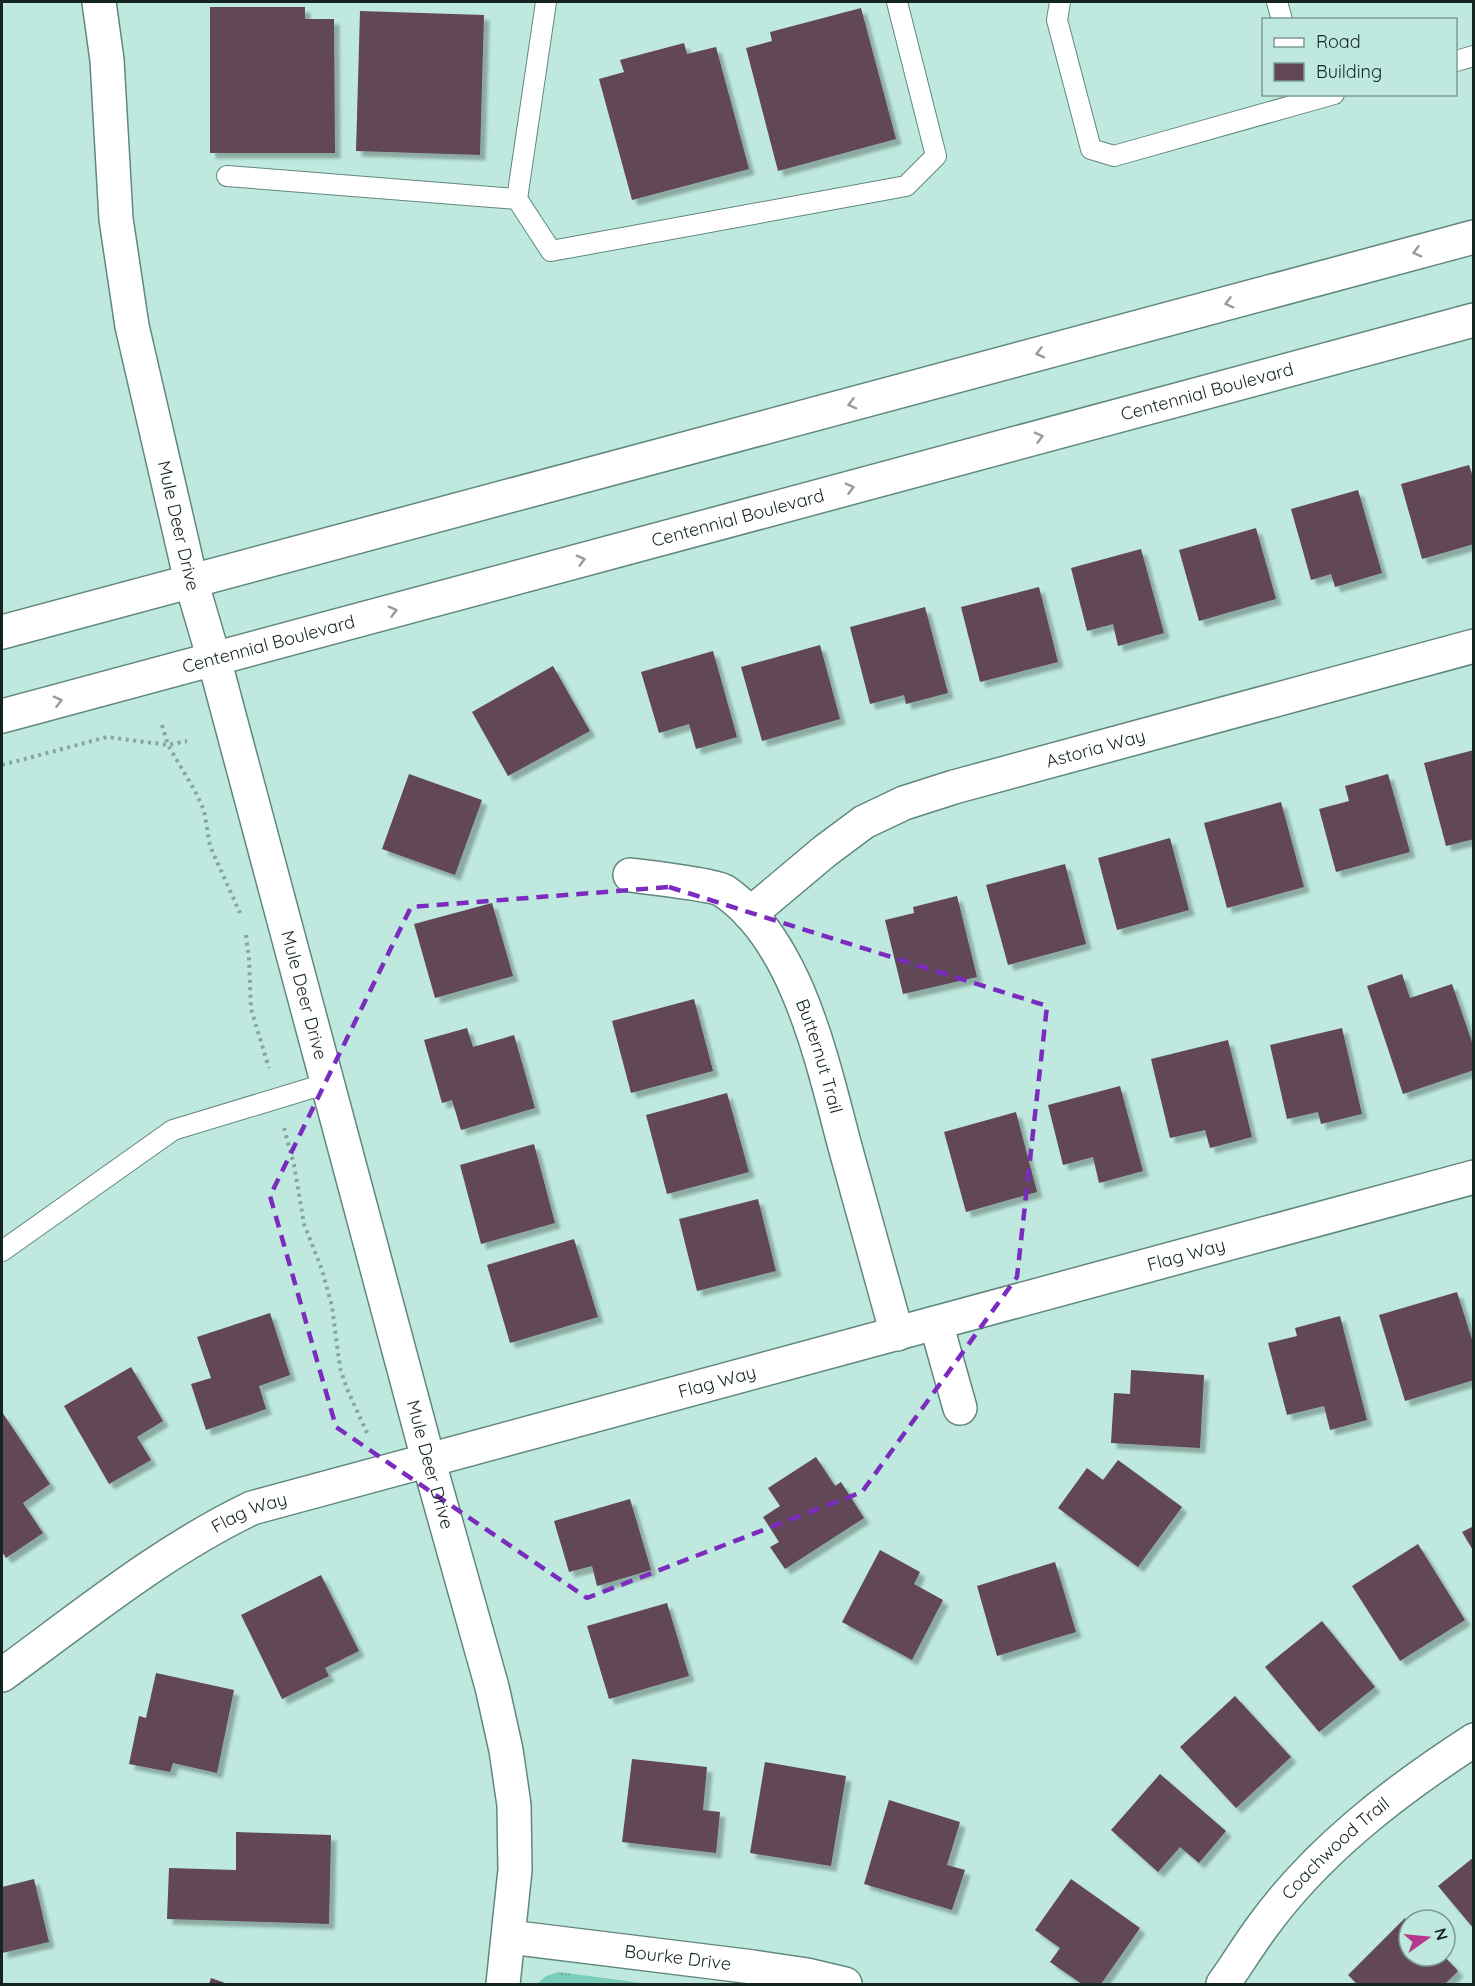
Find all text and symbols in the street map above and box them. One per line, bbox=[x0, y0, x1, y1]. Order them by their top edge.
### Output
legend bbox=[1262, 18, 1457, 96]
text: Road bbox=[1316, 30, 1361, 53]
text: Building bbox=[1316, 60, 1382, 83]
one-way arrow bbox=[1412, 245, 1422, 258]
one-way arrow bbox=[1224, 296, 1234, 308]
one-way arrow bbox=[1035, 346, 1045, 359]
street label: Centennial Boulevard bbox=[1118, 357, 1296, 426]
one-way arrow bbox=[847, 397, 858, 409]
one-way arrow bbox=[1033, 432, 1043, 444]
street label: Mule Deer Drive bbox=[153, 458, 205, 593]
one-way arrow bbox=[845, 482, 855, 495]
street label: Centennial Boulevard bbox=[649, 483, 827, 552]
one-way arrow bbox=[576, 555, 586, 568]
one-way arrow bbox=[387, 606, 398, 618]
street label: Centennial Boulevard bbox=[179, 610, 357, 678]
one-way arrow bbox=[52, 696, 63, 708]
street label: Astoria Way bbox=[1043, 724, 1148, 773]
street label: Mule Deer Drive bbox=[276, 928, 333, 1062]
street label: Butternut Trail bbox=[791, 995, 848, 1116]
street label: Flag Way bbox=[1145, 1233, 1228, 1276]
street label: Flag Way bbox=[675, 1360, 759, 1403]
street label: Mule Deer Drive bbox=[402, 1397, 459, 1532]
street label: Flag Way bbox=[207, 1487, 289, 1538]
street label: Coachwood Trail bbox=[1276, 1792, 1394, 1904]
north arrow bbox=[1397, 1908, 1457, 1968]
text: N bbox=[1430, 1926, 1453, 1942]
street label: Bourke Drive bbox=[623, 1939, 733, 1975]

